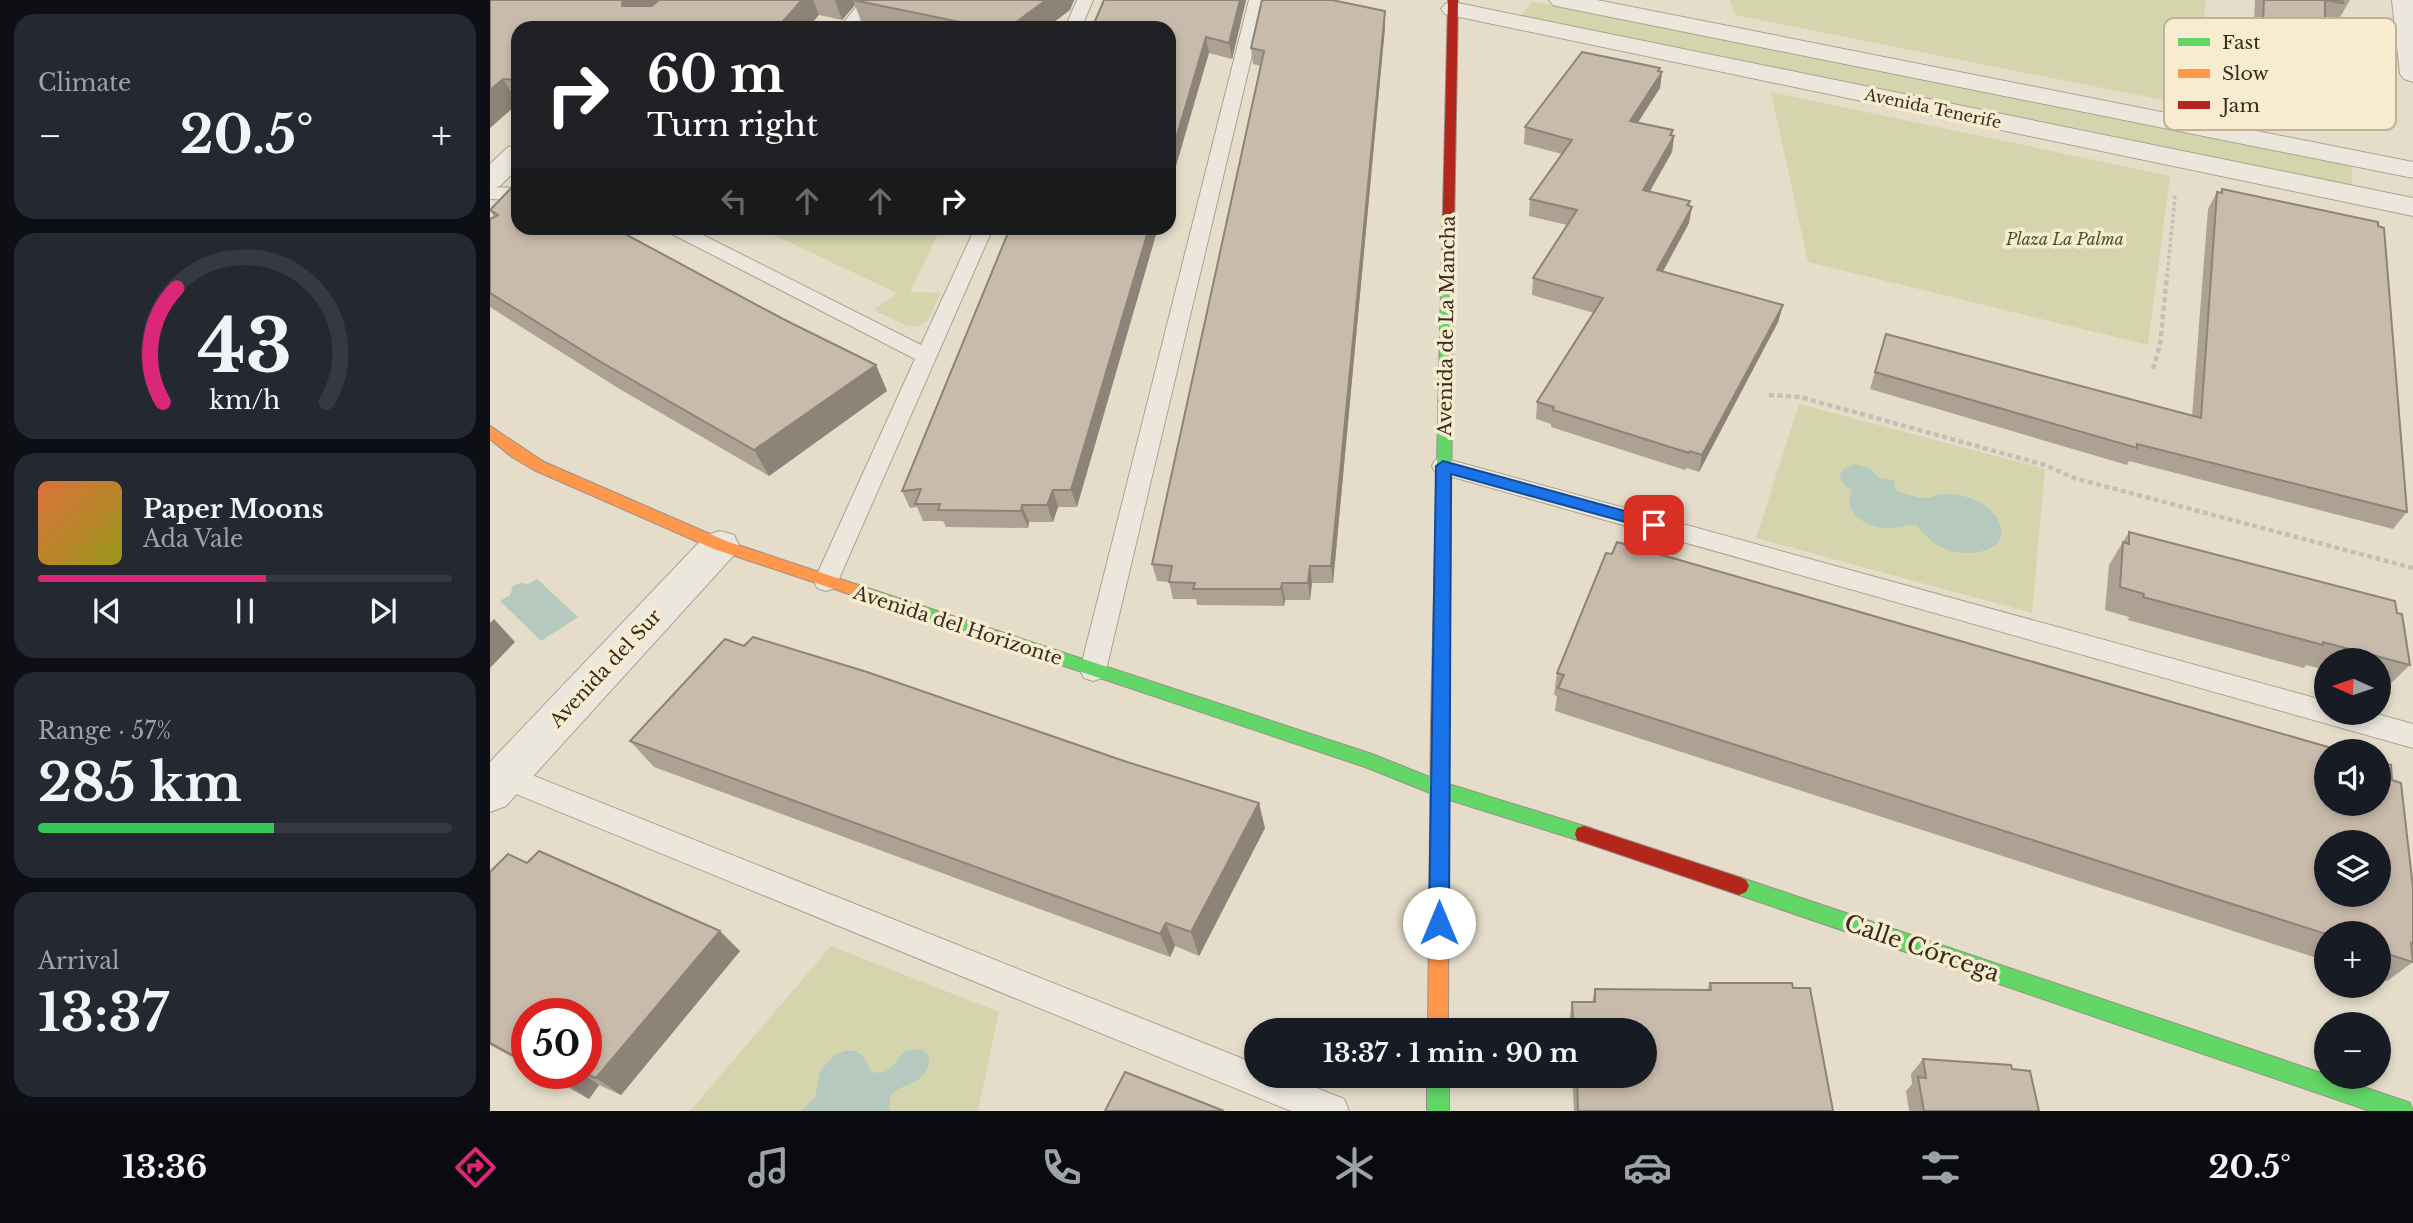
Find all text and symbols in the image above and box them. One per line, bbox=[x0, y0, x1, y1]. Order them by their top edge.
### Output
legend bbox=[2164, 18, 2396, 130]
text: Fast bbox=[2222, 31, 2261, 54]
text: 60 m bbox=[647, 44, 784, 105]
icon: right bbox=[532, 49, 623, 140]
text: Slow bbox=[2222, 62, 2269, 85]
text: Climate bbox=[38, 69, 131, 97]
street label: Avenida Tenerife bbox=[1862, 84, 2003, 132]
text: Jam bbox=[2219, 94, 2260, 117]
text: 20.5° bbox=[180, 103, 314, 167]
text: Turn right bbox=[647, 105, 818, 145]
text: − bbox=[38, 112, 62, 159]
text: + bbox=[431, 112, 452, 159]
icon: left bbox=[715, 182, 753, 220]
icon: ahead bbox=[788, 182, 826, 220]
icon: ahead bbox=[861, 182, 899, 220]
icon: right bbox=[934, 182, 972, 220]
street label: Avenida de La Mancha bbox=[1433, 215, 1460, 438]
park label: Plaza La Palma bbox=[2005, 229, 2124, 249]
text: 43 bbox=[198, 302, 292, 393]
text: km/h bbox=[210, 385, 280, 416]
text: Paper Moons bbox=[143, 493, 324, 525]
pin bbox=[1624, 495, 1684, 555]
icon: arrive bbox=[1635, 506, 1673, 544]
text: Ada Vale bbox=[143, 525, 243, 553]
street label: Avenida del Horizonte bbox=[850, 580, 1065, 670]
icon: previous bbox=[88, 592, 126, 630]
icon: pause bbox=[226, 592, 264, 630]
icon: next bbox=[364, 592, 402, 630]
street label: Avenida del Sur bbox=[544, 604, 666, 733]
north arrow bbox=[2314, 648, 2390, 724]
map controls bbox=[2314, 648, 2391, 1089]
text: Range · 57% bbox=[38, 717, 171, 745]
button: sound bbox=[2314, 739, 2391, 816]
text: 285 km bbox=[38, 751, 242, 815]
button: layers bbox=[2314, 830, 2391, 907]
position arrow bbox=[1402, 886, 1476, 960]
street label: Calle Córcega bbox=[1841, 908, 2003, 988]
button: + bbox=[2314, 921, 2391, 998]
text: Arrival bbox=[38, 947, 119, 975]
text: 13:37 bbox=[38, 981, 169, 1045]
speed limit sign: 50 bbox=[511, 998, 602, 1089]
button: − bbox=[2314, 1012, 2391, 1089]
text: 13:37 · 1 min · 90 m bbox=[1323, 1037, 1578, 1069]
icon: directions bbox=[451, 1143, 500, 1192]
icon: music bbox=[744, 1143, 793, 1192]
icon: phone bbox=[1037, 1143, 1086, 1192]
icon: climate bbox=[1330, 1143, 1379, 1192]
icon: car bbox=[1623, 1143, 1672, 1192]
icon: filters bbox=[1916, 1143, 1965, 1192]
text: 13:36 bbox=[122, 1147, 207, 1187]
text: 20.5° bbox=[2209, 1147, 2291, 1187]

